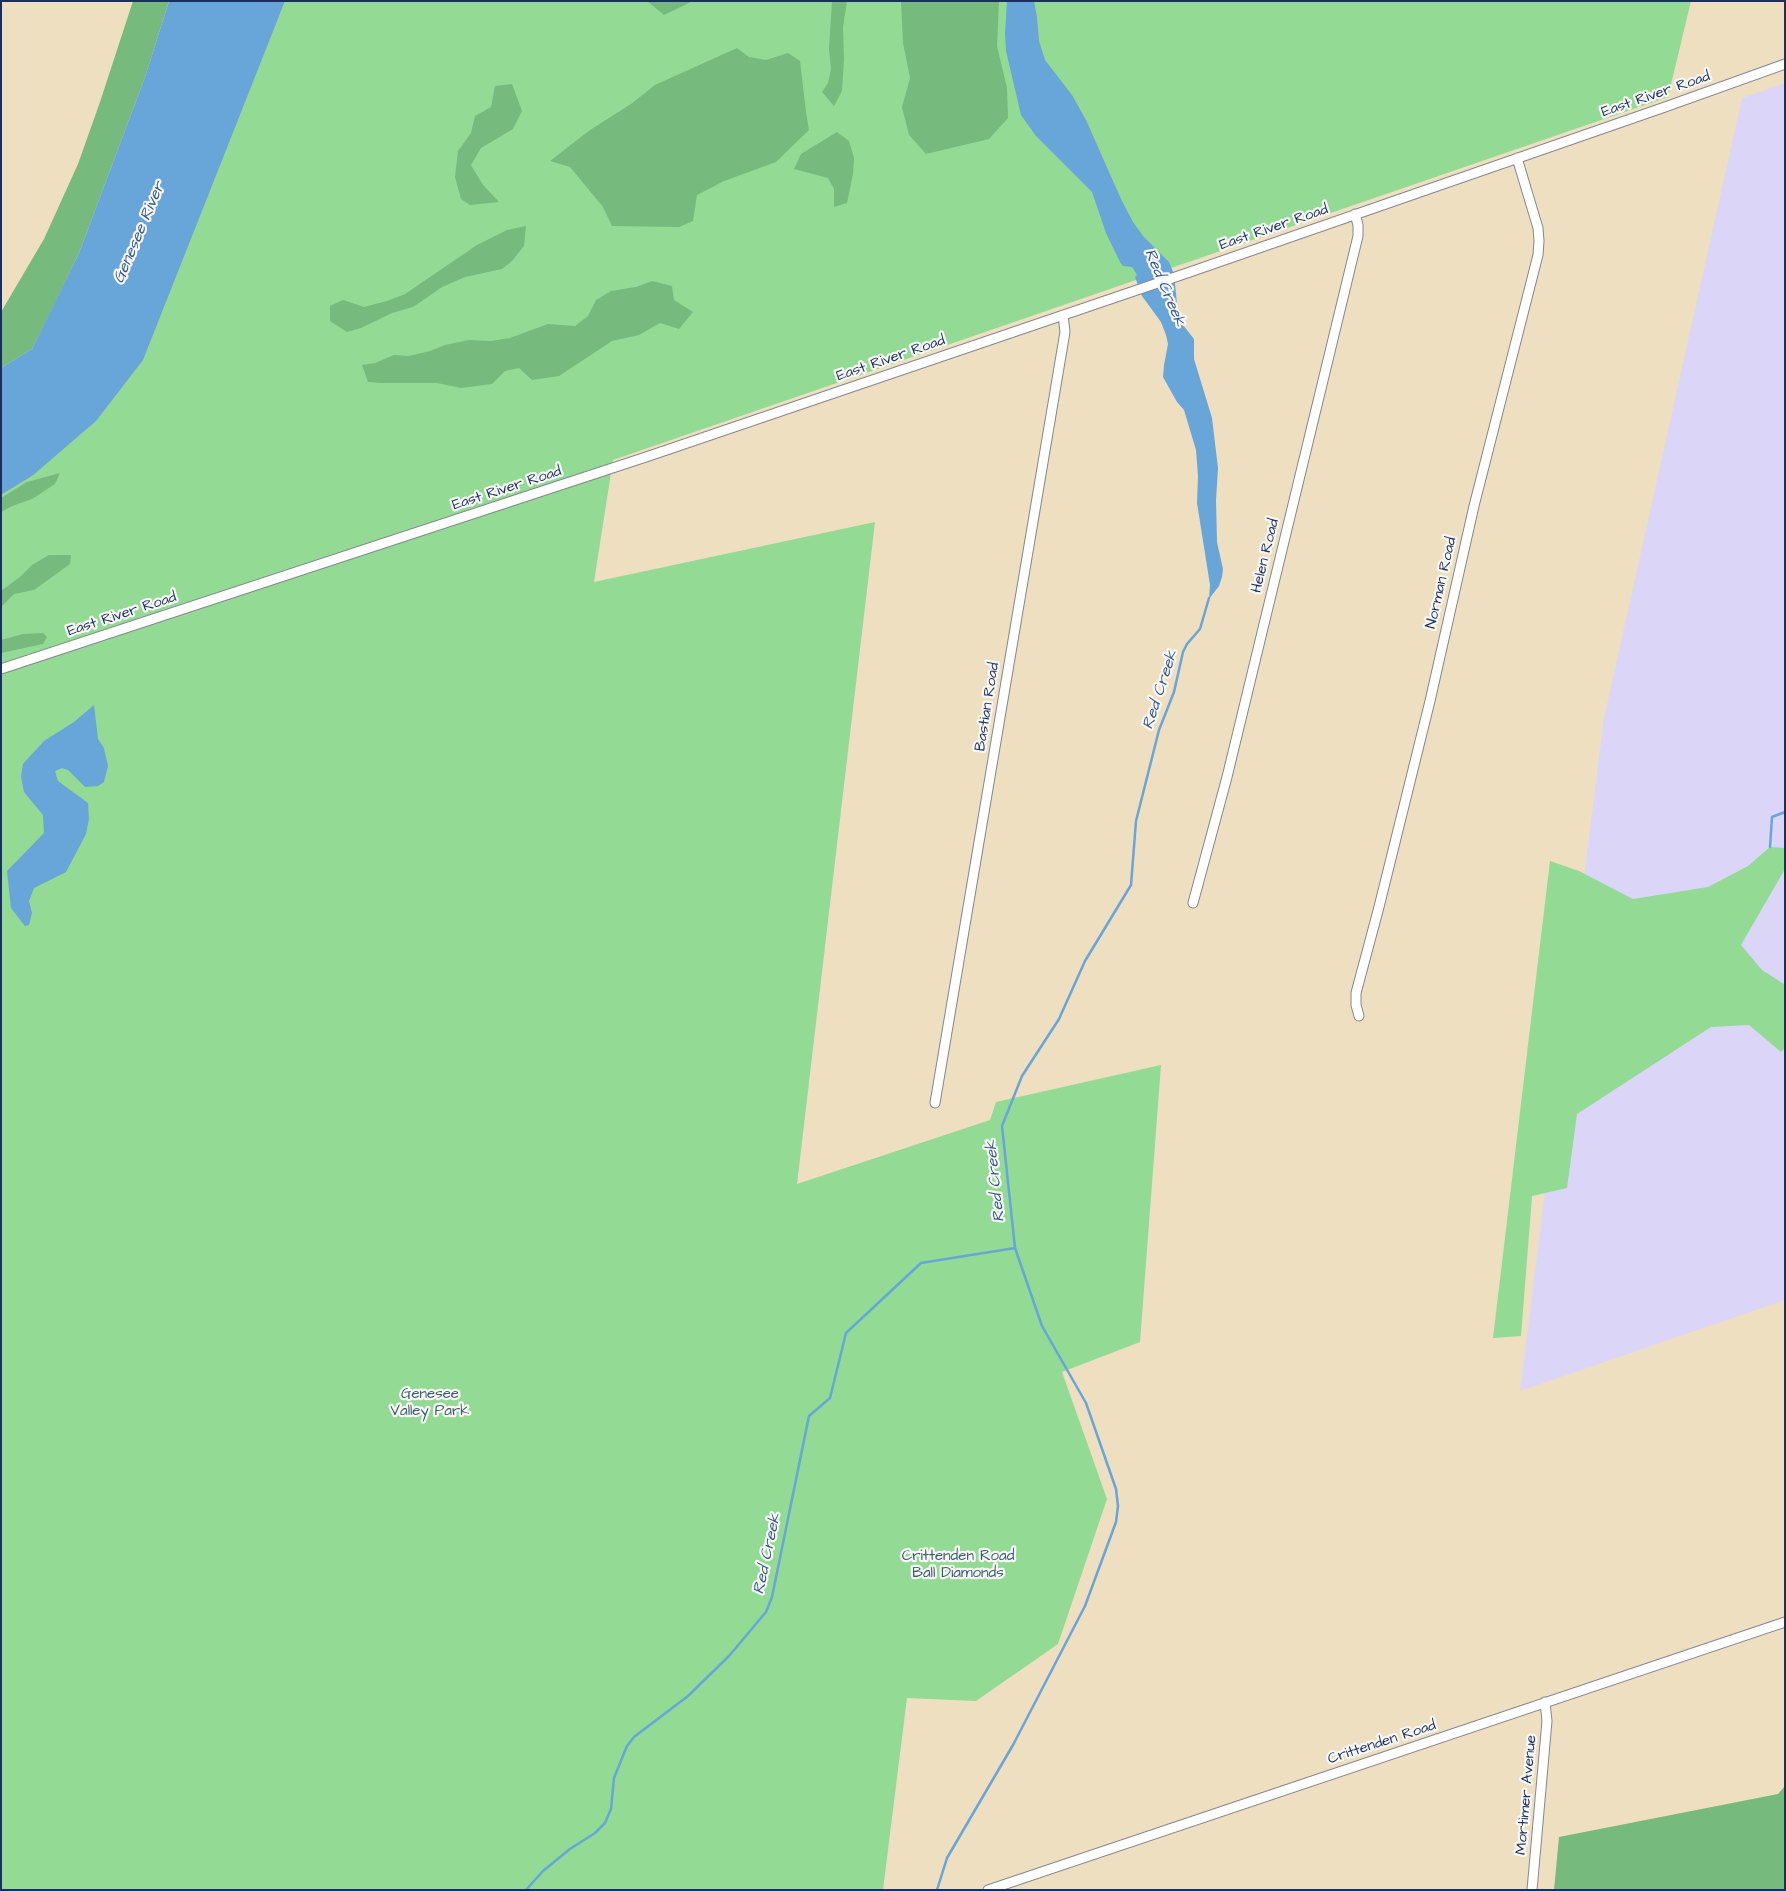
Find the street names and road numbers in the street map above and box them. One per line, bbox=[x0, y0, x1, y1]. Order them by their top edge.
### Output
street label: East River Road bbox=[1599, 68, 1713, 122]
street label: East River Road bbox=[1217, 201, 1331, 255]
street label: East River Road bbox=[834, 332, 948, 386]
street label: East River Road bbox=[450, 463, 564, 515]
street label: Helen Road bbox=[1248, 517, 1284, 595]
street label: Norman Road bbox=[1423, 535, 1461, 631]
street label: East River Road bbox=[65, 589, 179, 641]
street label: Bastian Road bbox=[972, 661, 1004, 753]
street label: Crittenden Road bbox=[1326, 1717, 1438, 1769]
street label: Mortimer Avenue bbox=[1513, 1734, 1541, 1856]

